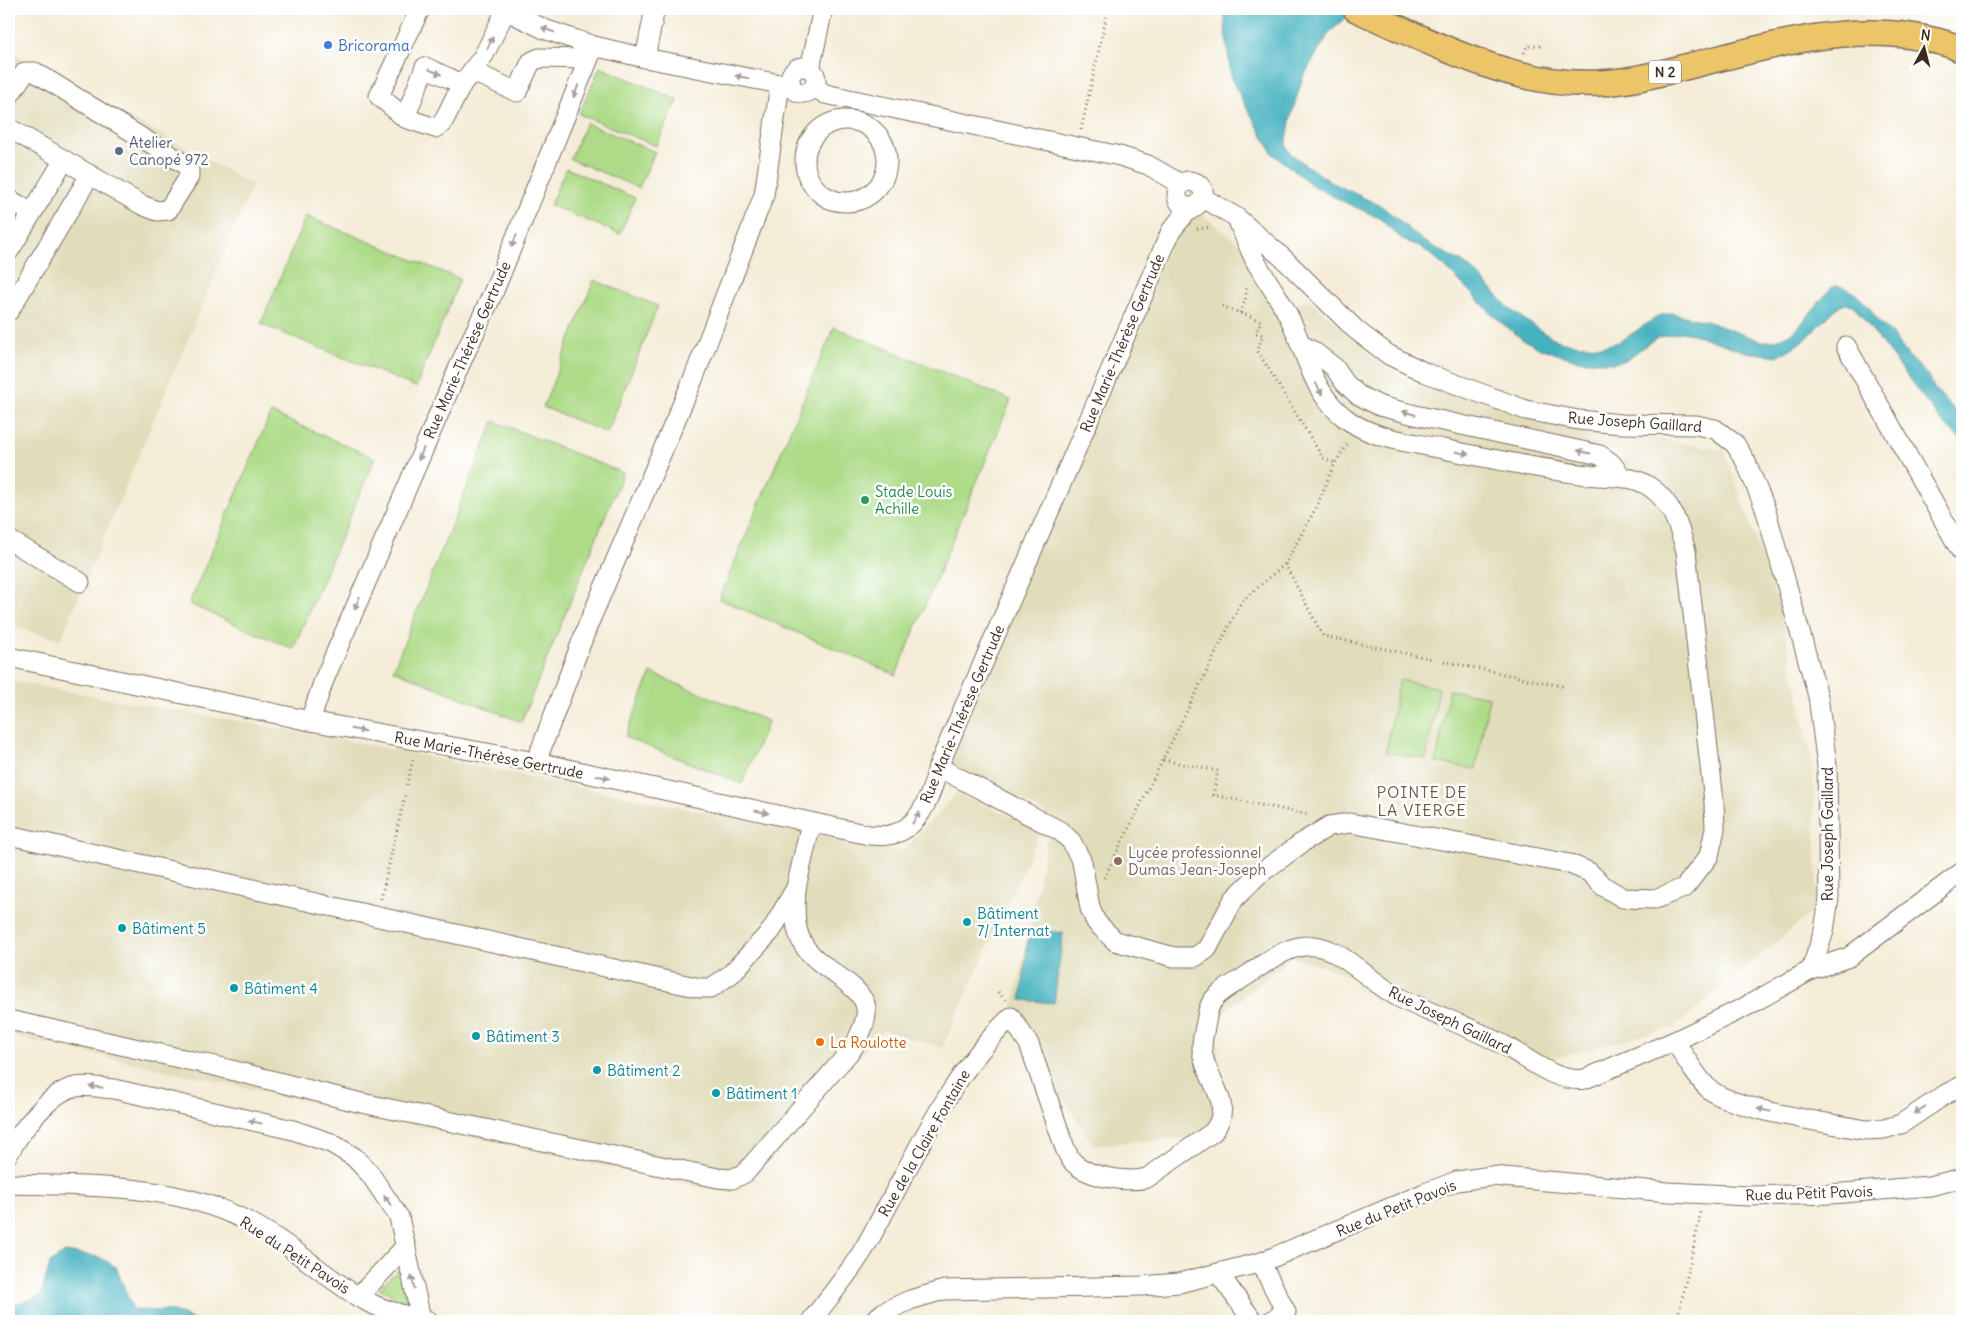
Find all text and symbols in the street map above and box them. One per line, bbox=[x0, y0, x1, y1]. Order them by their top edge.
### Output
north arrow bbox=[1898, 22, 1948, 72]
one-way arrow bbox=[540, 26, 555, 34]
text: N bbox=[1920, 26, 1931, 45]
place label: Bricorama bbox=[338, 36, 410, 55]
one-way arrow bbox=[486, 36, 494, 50]
marker: Bricorama bbox=[322, 39, 334, 51]
road number: N 2 bbox=[1649, 61, 1681, 84]
one-way arrow bbox=[428, 68, 442, 76]
one-way arrow bbox=[734, 72, 750, 80]
one-way arrow bbox=[571, 84, 579, 98]
place label: Atelier Canopé 972 bbox=[129, 133, 209, 169]
marker: Atelier Canopé 972 bbox=[113, 145, 125, 157]
one-way arrow bbox=[510, 234, 518, 248]
street label: Rue Marie-Thérèse Gertrude bbox=[1076, 251, 1168, 435]
street label: Rue Marie-Thérèse Gertrude bbox=[419, 258, 515, 442]
one-way arrow bbox=[1315, 382, 1324, 396]
street label: Rue Joseph Gaillard bbox=[1567, 408, 1703, 436]
one-way arrow bbox=[1401, 409, 1416, 417]
one-way arrow bbox=[416, 447, 424, 461]
one-way arrow bbox=[1577, 448, 1592, 456]
one-way arrow bbox=[1454, 449, 1469, 457]
place label: Stade Louis Achille bbox=[875, 482, 953, 518]
marker: Stade Louis Achille bbox=[859, 494, 871, 506]
one-way arrow bbox=[352, 596, 360, 611]
street label: Rue Marie-Thérèse Gertrude bbox=[916, 622, 1008, 806]
one-way arrow bbox=[350, 726, 366, 734]
street label: Rue Marie-Thérèse Gertrude bbox=[393, 727, 585, 783]
street label: Rue Joseph Gaillard bbox=[1818, 767, 1837, 901]
one-way arrow bbox=[596, 773, 611, 781]
district label: POINTE DE LA VIERGE bbox=[1376, 782, 1468, 820]
one-way arrow bbox=[755, 808, 770, 816]
one-way arrow bbox=[912, 811, 921, 825]
place label: Lycée professionnel Dumas Jean-Joseph bbox=[1128, 843, 1267, 879]
marker: Lycée professionnel Dumas Jean-Joseph bbox=[1112, 855, 1124, 867]
place label: Bâtiment 7/ Internat bbox=[977, 904, 1049, 940]
marker: Bâtiment 7/ Internat bbox=[961, 916, 973, 928]
place label: Bâtiment 5 bbox=[132, 919, 206, 938]
marker: Bâtiment 5 bbox=[116, 922, 128, 934]
place label: Bâtiment 4 bbox=[244, 979, 318, 998]
marker: Bâtiment 4 bbox=[228, 982, 240, 994]
street label: Rue Joseph Gaillard bbox=[1385, 982, 1515, 1058]
place label: Bâtiment 3 bbox=[486, 1027, 560, 1046]
marker: Bâtiment 3 bbox=[470, 1030, 482, 1042]
place label: La Roulotte bbox=[830, 1033, 907, 1052]
marker: La Roulotte bbox=[814, 1036, 826, 1048]
place label: Bâtiment 2 bbox=[607, 1061, 680, 1080]
marker: Bâtiment 2 bbox=[591, 1064, 603, 1076]
street label: Rue de la Claire Fontaine bbox=[874, 1066, 974, 1220]
one-way arrow bbox=[88, 1083, 104, 1091]
place label: Bâtiment 1 bbox=[726, 1084, 797, 1103]
marker: Bâtiment 1 bbox=[710, 1087, 722, 1099]
one-way arrow bbox=[1757, 1106, 1772, 1114]
one-way arrow bbox=[1913, 1106, 1927, 1115]
one-way arrow bbox=[247, 1118, 262, 1126]
street label: Rue du Petit Pavois bbox=[1333, 1175, 1459, 1241]
street label: Rue du Petit Pavois bbox=[1745, 1181, 1873, 1205]
one-way arrow bbox=[384, 1194, 393, 1208]
street label: Rue du Petit Pavois bbox=[236, 1212, 354, 1298]
one-way arrow bbox=[409, 1274, 417, 1290]

